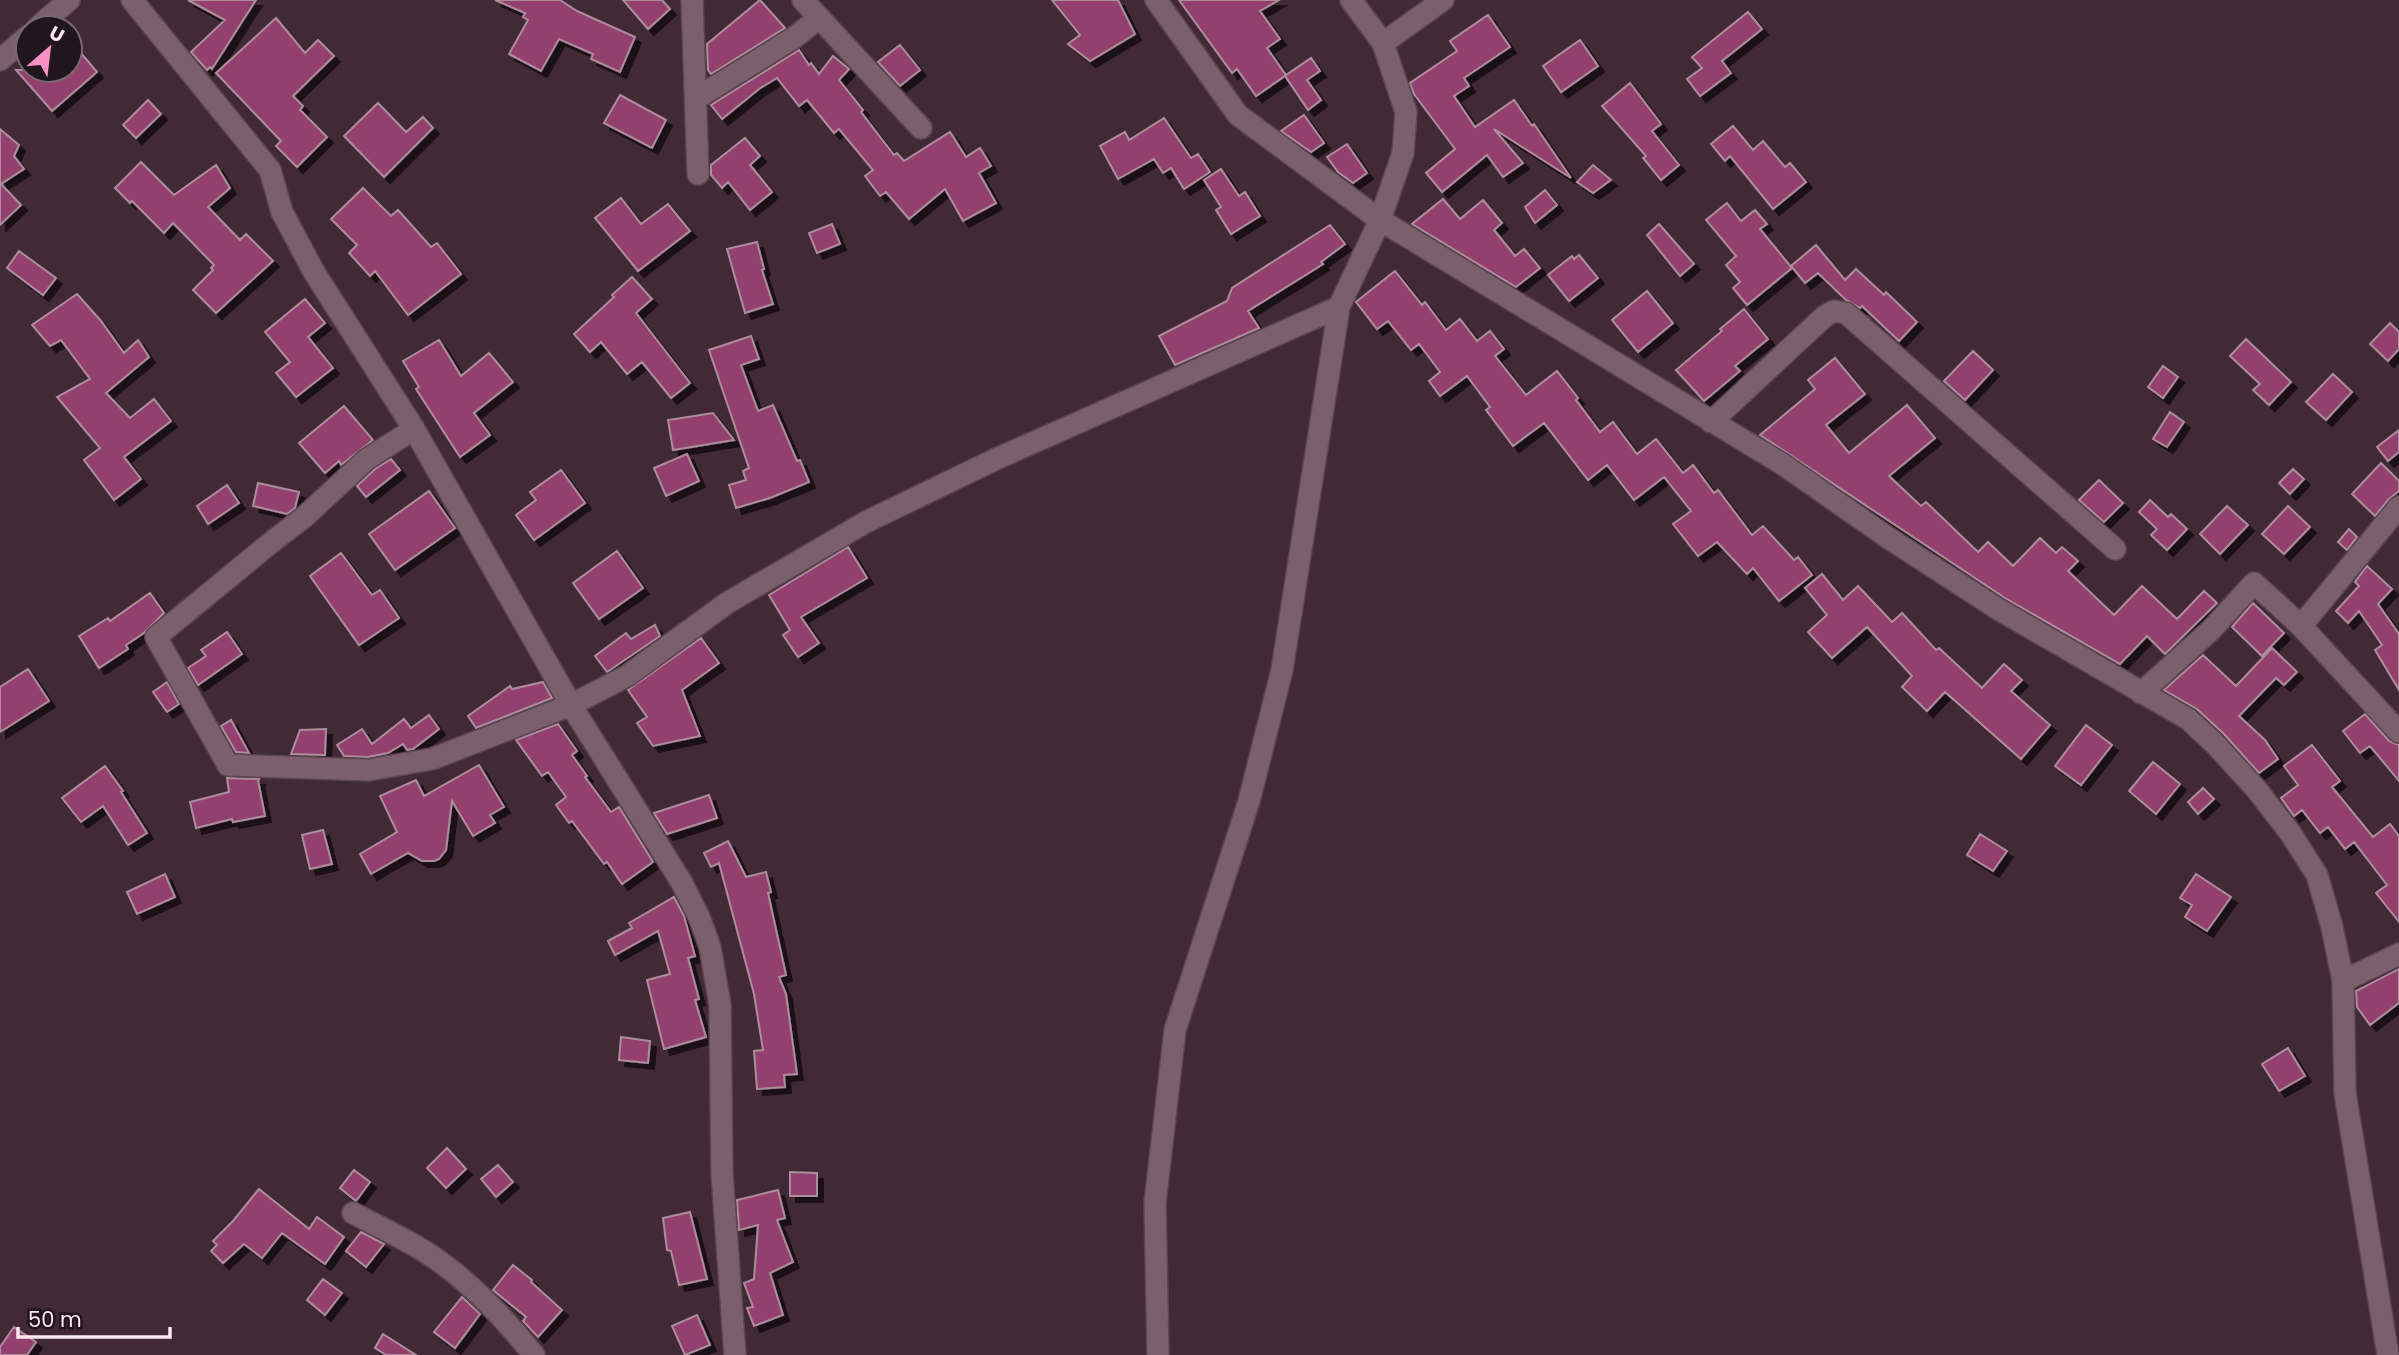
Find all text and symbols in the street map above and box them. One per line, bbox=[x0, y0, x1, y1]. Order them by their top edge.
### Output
north arrow bbox=[14, 14, 84, 84]
text: U bbox=[44, 19, 69, 49]
scale bar bbox=[18, 1296, 170, 1340]
text: 50 m bbox=[28, 1305, 82, 1334]

